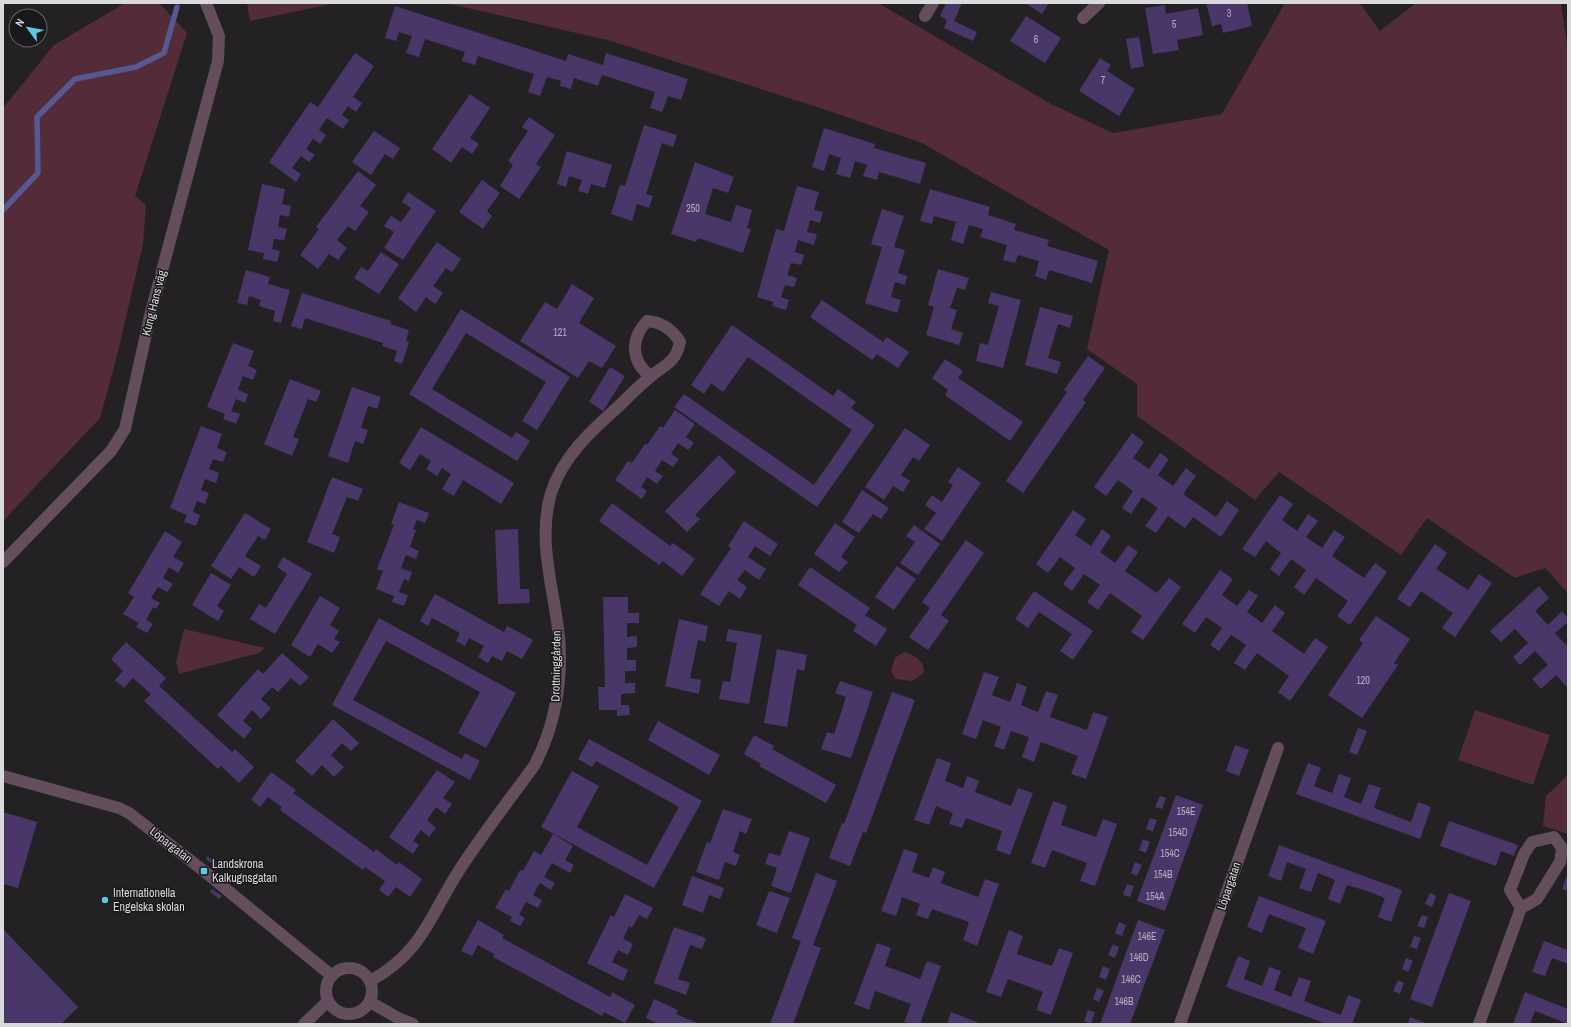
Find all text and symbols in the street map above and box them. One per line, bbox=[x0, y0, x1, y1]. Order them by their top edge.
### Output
house number: 3 bbox=[1227, 7, 1232, 20]
north arrow bbox=[8, 8, 48, 48]
text: N bbox=[12, 16, 27, 29]
house number: 5 bbox=[1172, 18, 1177, 31]
house number: 6 bbox=[1034, 33, 1039, 46]
house number: 7 bbox=[1101, 74, 1106, 87]
house number: 250 bbox=[686, 202, 700, 215]
street label: Kung Hans väg bbox=[138, 268, 170, 338]
house number: 121 bbox=[553, 326, 567, 339]
street label: Drottninggården bbox=[547, 630, 565, 702]
house number: 120 bbox=[1356, 674, 1370, 687]
house number: 154E bbox=[1176, 805, 1196, 818]
street label: Löpargatan bbox=[146, 823, 196, 867]
house number: 154D bbox=[1168, 826, 1188, 839]
house number: 154C bbox=[1160, 847, 1180, 860]
place label: Landskrona Kalkugnsgatan bbox=[212, 856, 277, 886]
street label: Löpargatan bbox=[1213, 860, 1245, 912]
marker: Landskrona Kalkugnsgatan bbox=[199, 866, 209, 876]
house number: 154B bbox=[1153, 868, 1173, 881]
place label: Internationella Engelska skolan bbox=[113, 885, 185, 915]
house number: 154A bbox=[1145, 890, 1165, 903]
marker: Internationella Engelska skolan bbox=[100, 895, 110, 905]
house number: 146E bbox=[1137, 930, 1157, 943]
house number: 146D bbox=[1129, 951, 1149, 964]
house number: 146C bbox=[1121, 973, 1141, 986]
house number: 146B bbox=[1114, 995, 1134, 1008]

